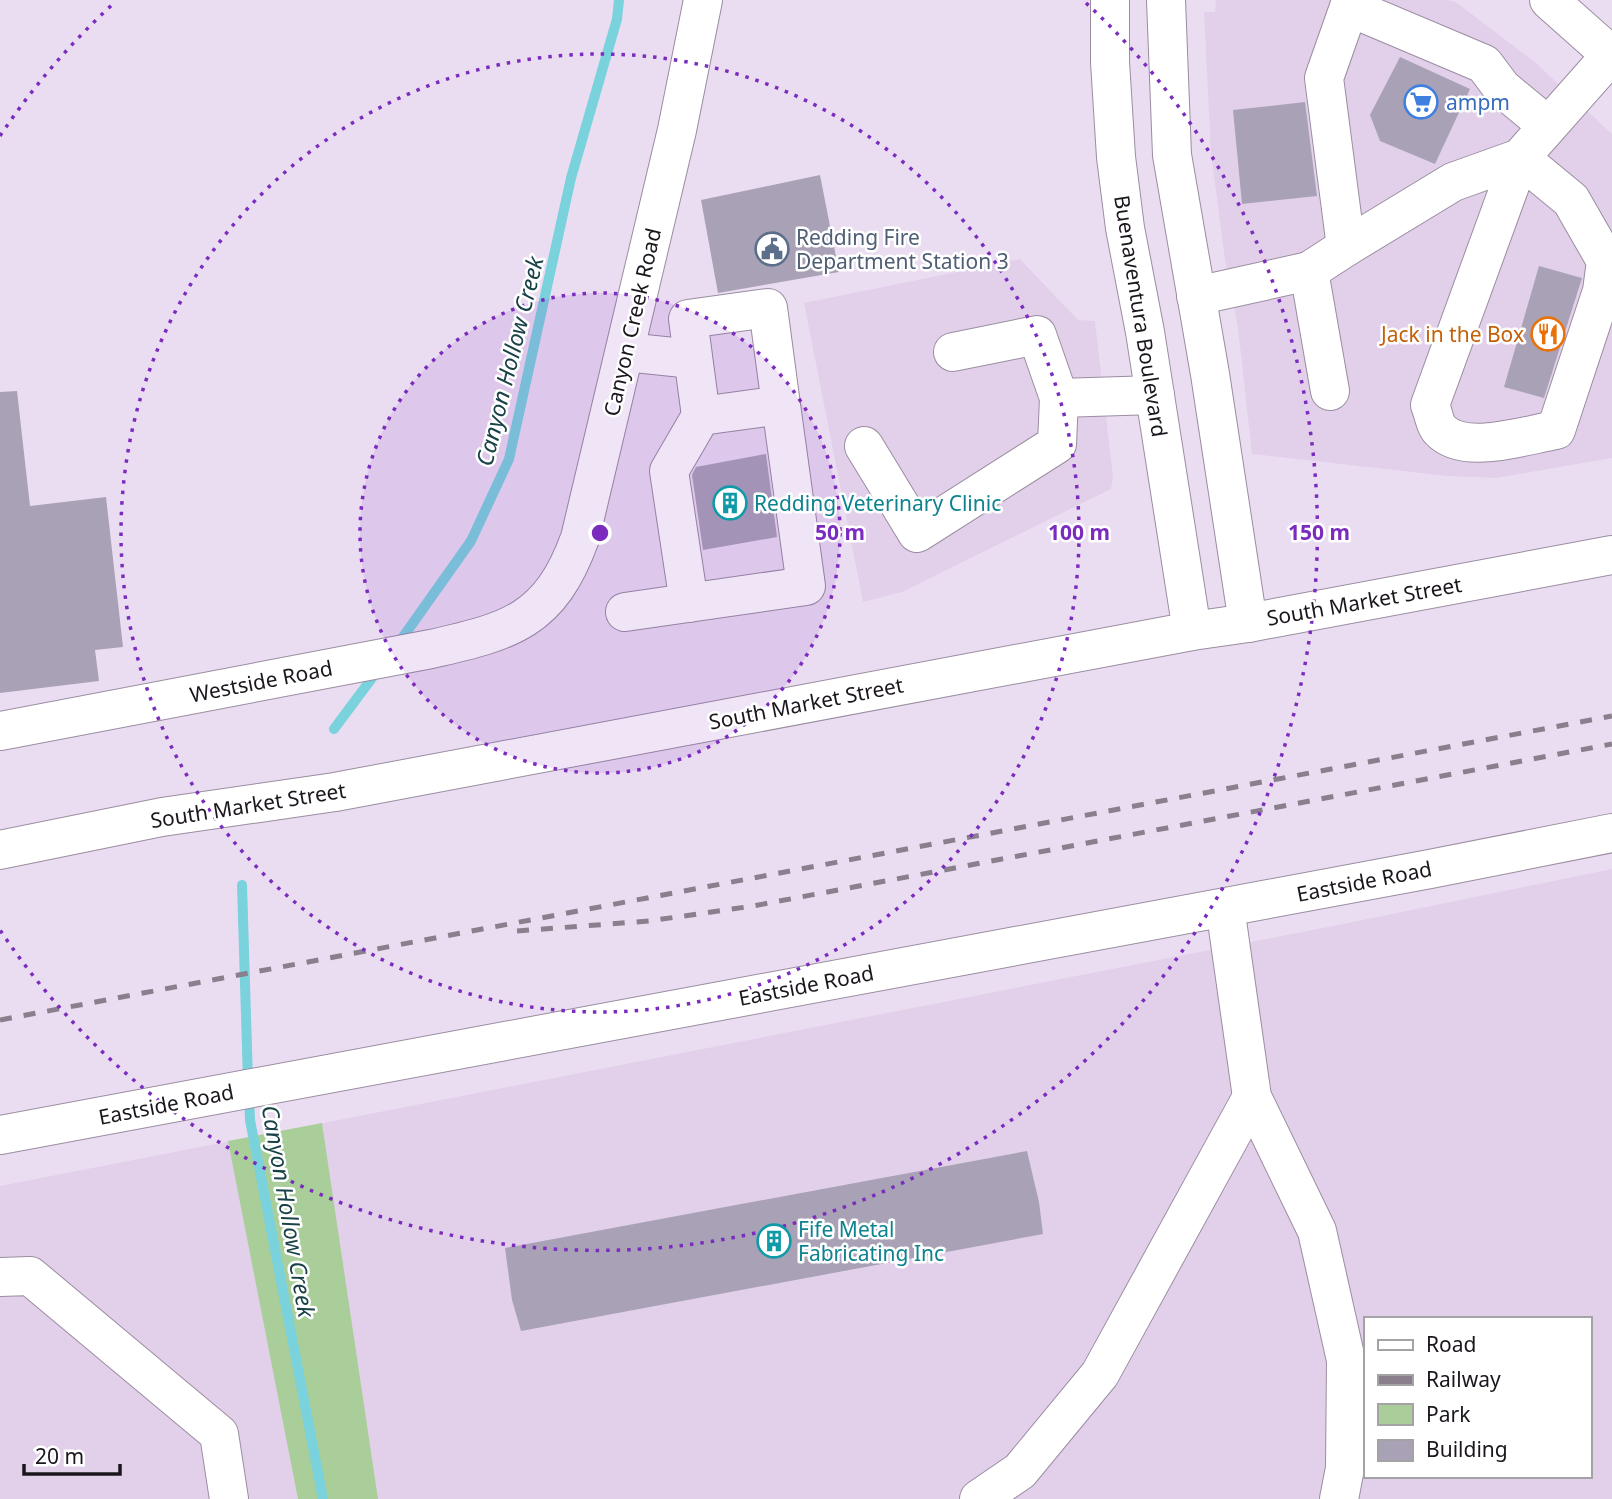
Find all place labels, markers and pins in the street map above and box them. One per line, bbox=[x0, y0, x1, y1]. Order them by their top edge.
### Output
supermarket icon: ampm bbox=[1402, 83, 1440, 121]
place label: ampm bbox=[1446, 88, 1510, 116]
place label: Redding Fire Department Station 3 bbox=[796, 223, 1009, 275]
public building icon: Redding Fire Department Station 3 bbox=[753, 230, 791, 268]
restaurant icon: Jack in the Box bbox=[1529, 315, 1567, 353]
place label: Jack in the Box bbox=[1379, 320, 1524, 348]
building icon: Redding Veterinary Clinic bbox=[711, 484, 749, 522]
place label: Redding Veterinary Clinic bbox=[754, 489, 1001, 517]
centre of rings bbox=[588, 521, 612, 545]
place label: Fife Metal Fabricating Inc bbox=[798, 1215, 944, 1267]
building icon: Fife Metal Fabricating Inc bbox=[755, 1222, 793, 1260]

